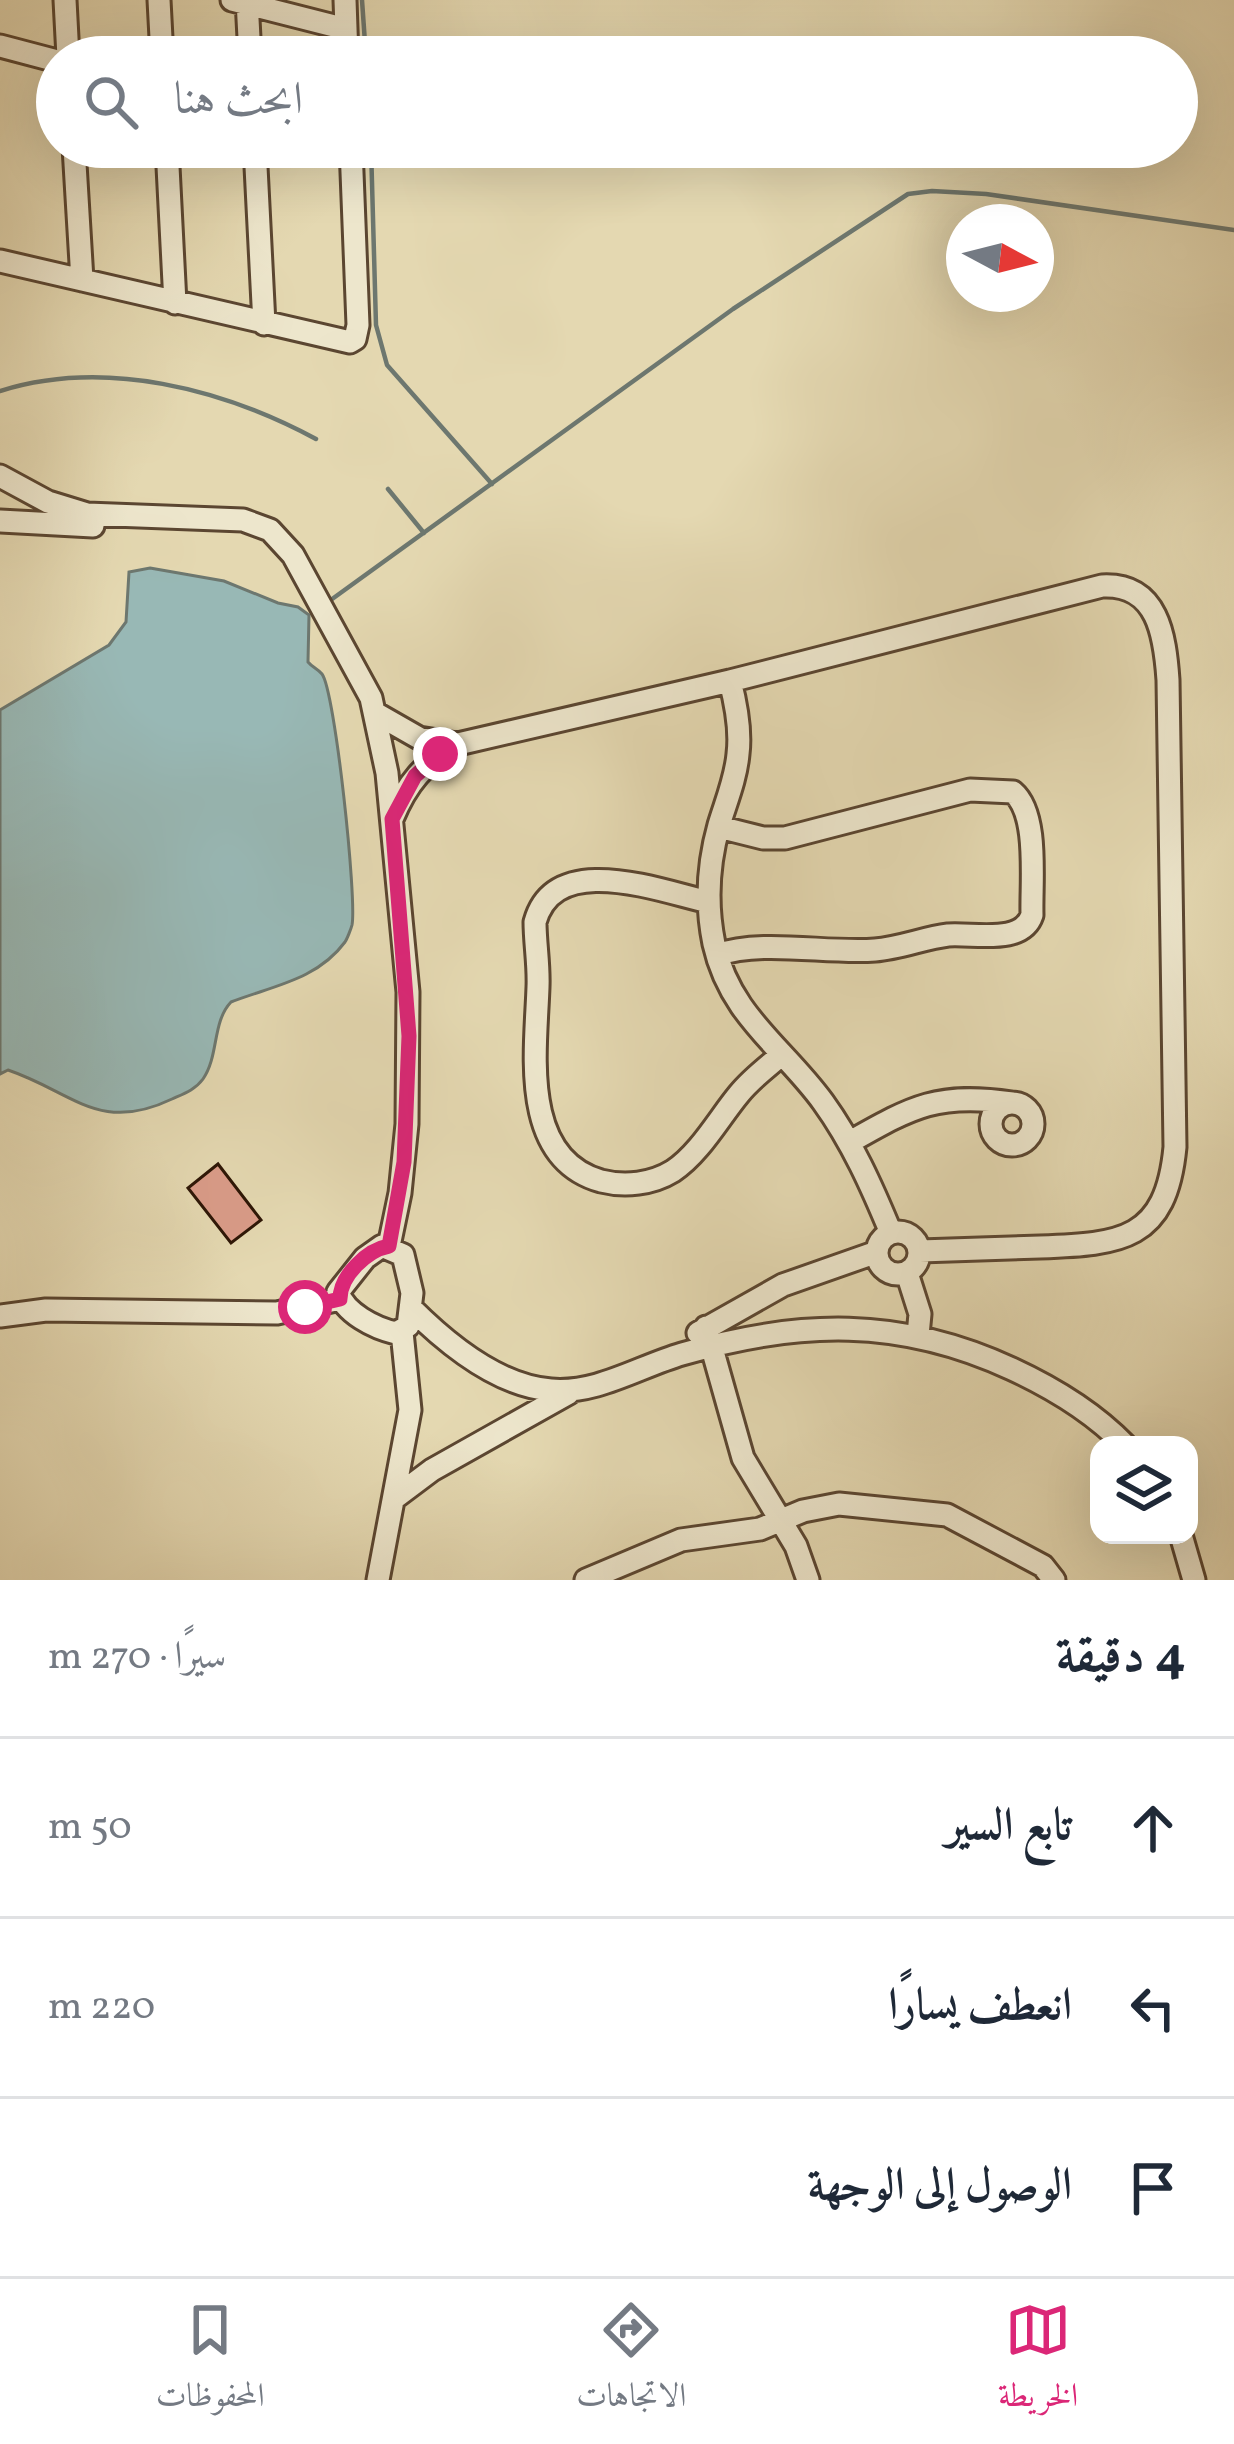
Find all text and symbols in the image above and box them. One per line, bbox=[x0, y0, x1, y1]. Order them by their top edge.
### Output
search box bbox=[36, 36, 1198, 168]
icon: search bbox=[78, 69, 144, 135]
text: ابحث هنا bbox=[174, 70, 303, 133]
north arrow bbox=[946, 204, 1054, 312]
route end bbox=[413, 727, 467, 781]
route start bbox=[278, 1280, 332, 1334]
map controls bbox=[1090, 1436, 1198, 1544]
button: layers bbox=[1090, 1436, 1198, 1544]
text: 4 دقيقة bbox=[1056, 1622, 1186, 1693]
text: سيرًا · 270 m bbox=[48, 1631, 226, 1685]
icon: ahead bbox=[1120, 1795, 1186, 1861]
text: تابع السير bbox=[946, 1796, 1072, 1859]
text: 50 m bbox=[48, 1801, 132, 1855]
icon: left bbox=[1120, 1975, 1186, 2041]
text: انعطف يسارًا bbox=[888, 1976, 1072, 2039]
text: 220 m bbox=[48, 1981, 155, 2035]
icon: arrive bbox=[1120, 2155, 1186, 2221]
text: الوصول إلى الوجهة bbox=[807, 2156, 1072, 2219]
tab: المحفوظات bbox=[156, 2297, 265, 2427]
tab: الاتجاهات bbox=[576, 2297, 686, 2427]
tab: الخريطة bbox=[998, 2297, 1078, 2427]

